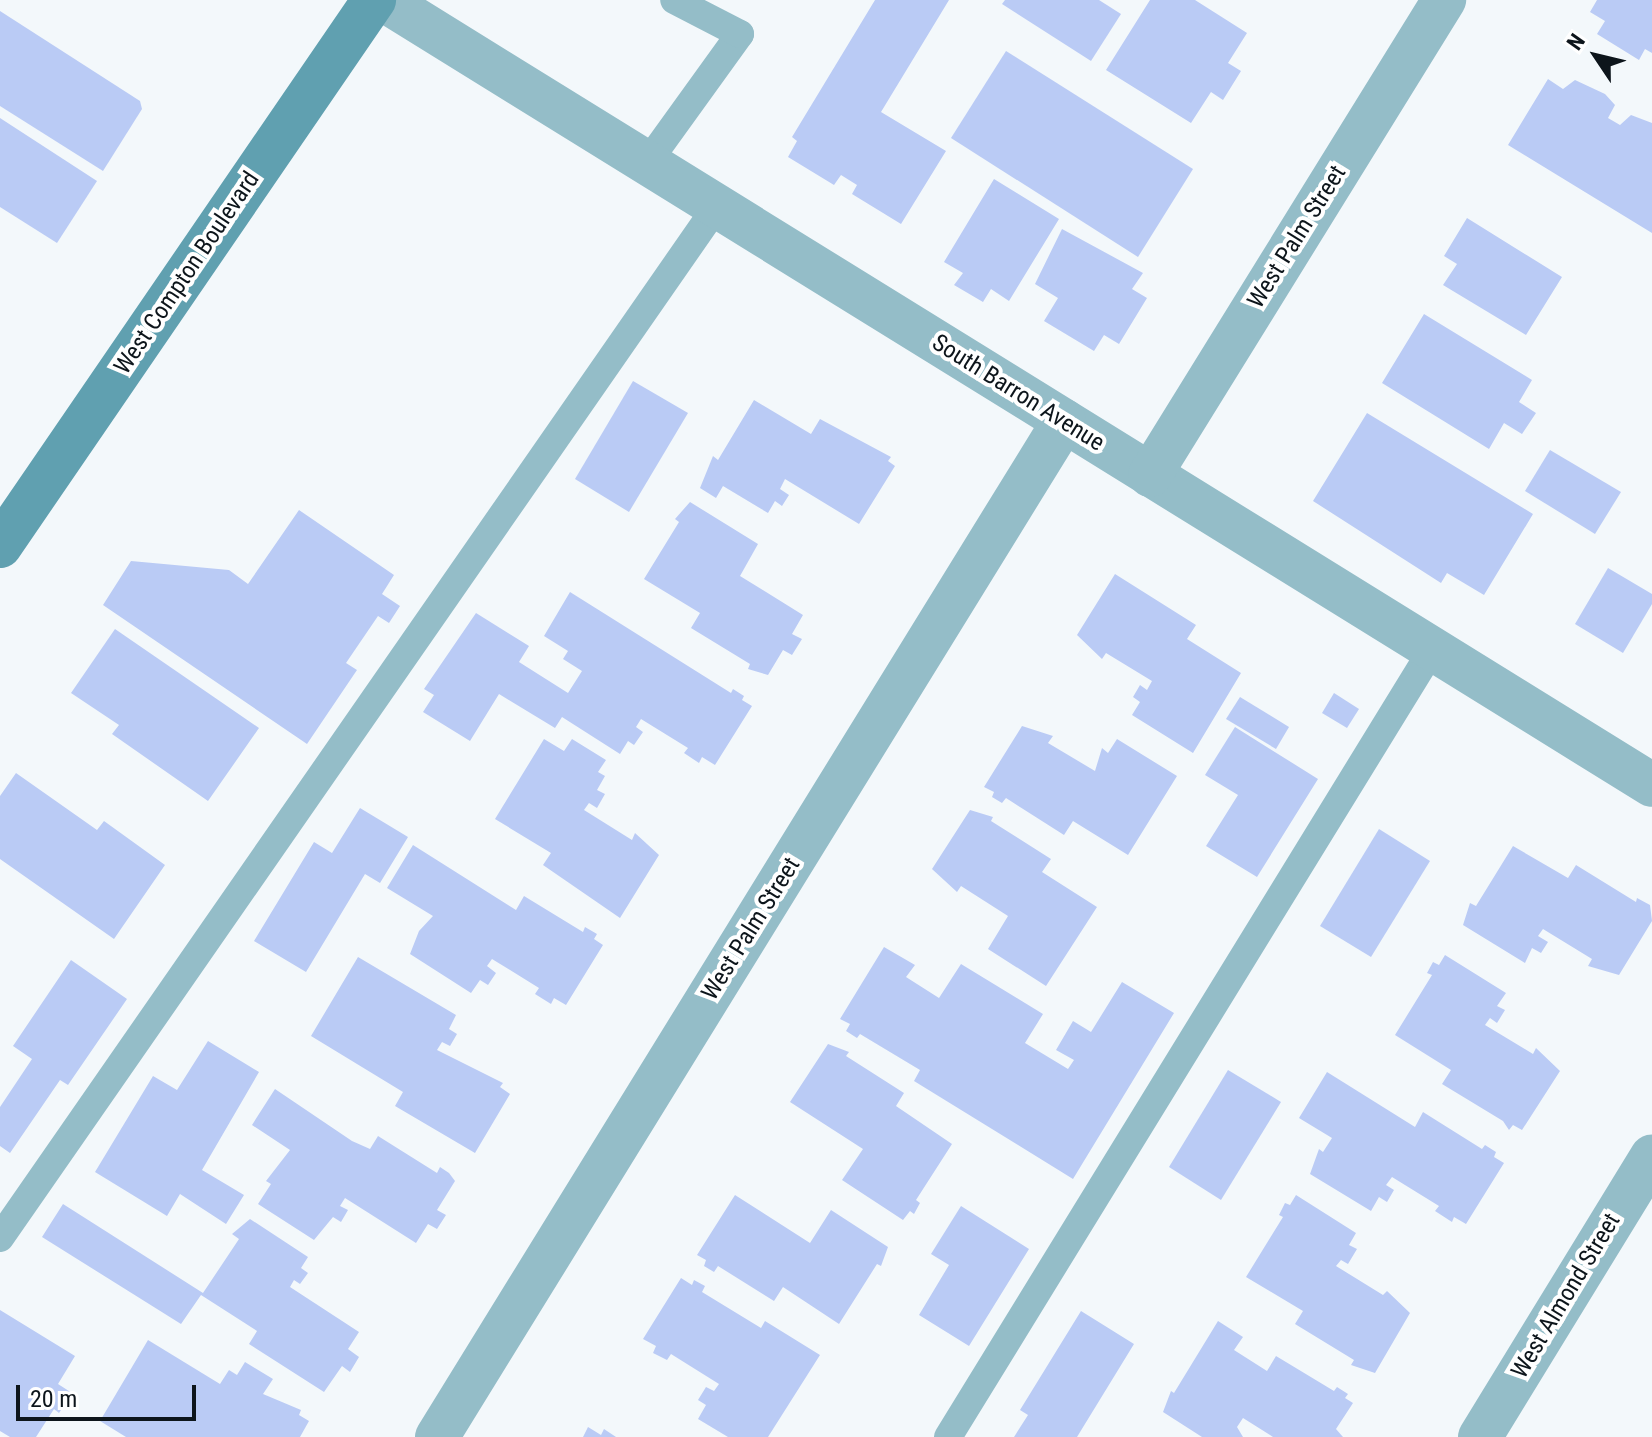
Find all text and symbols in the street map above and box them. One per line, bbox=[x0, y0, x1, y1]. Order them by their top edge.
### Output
north arrow bbox=[1556, 16, 1636, 96]
text: N bbox=[1562, 29, 1590, 55]
street label: West Palm Street bbox=[1242, 160, 1352, 314]
street label: West Compton Boulevard bbox=[108, 166, 266, 380]
street label: South Barron Avenue bbox=[927, 328, 1109, 458]
street label: West Palm Street bbox=[696, 852, 806, 1006]
street label: West Almond Street bbox=[1505, 1208, 1627, 1384]
scale bar bbox=[20, 1369, 200, 1419]
text: 20 m bbox=[30, 1385, 77, 1413]

